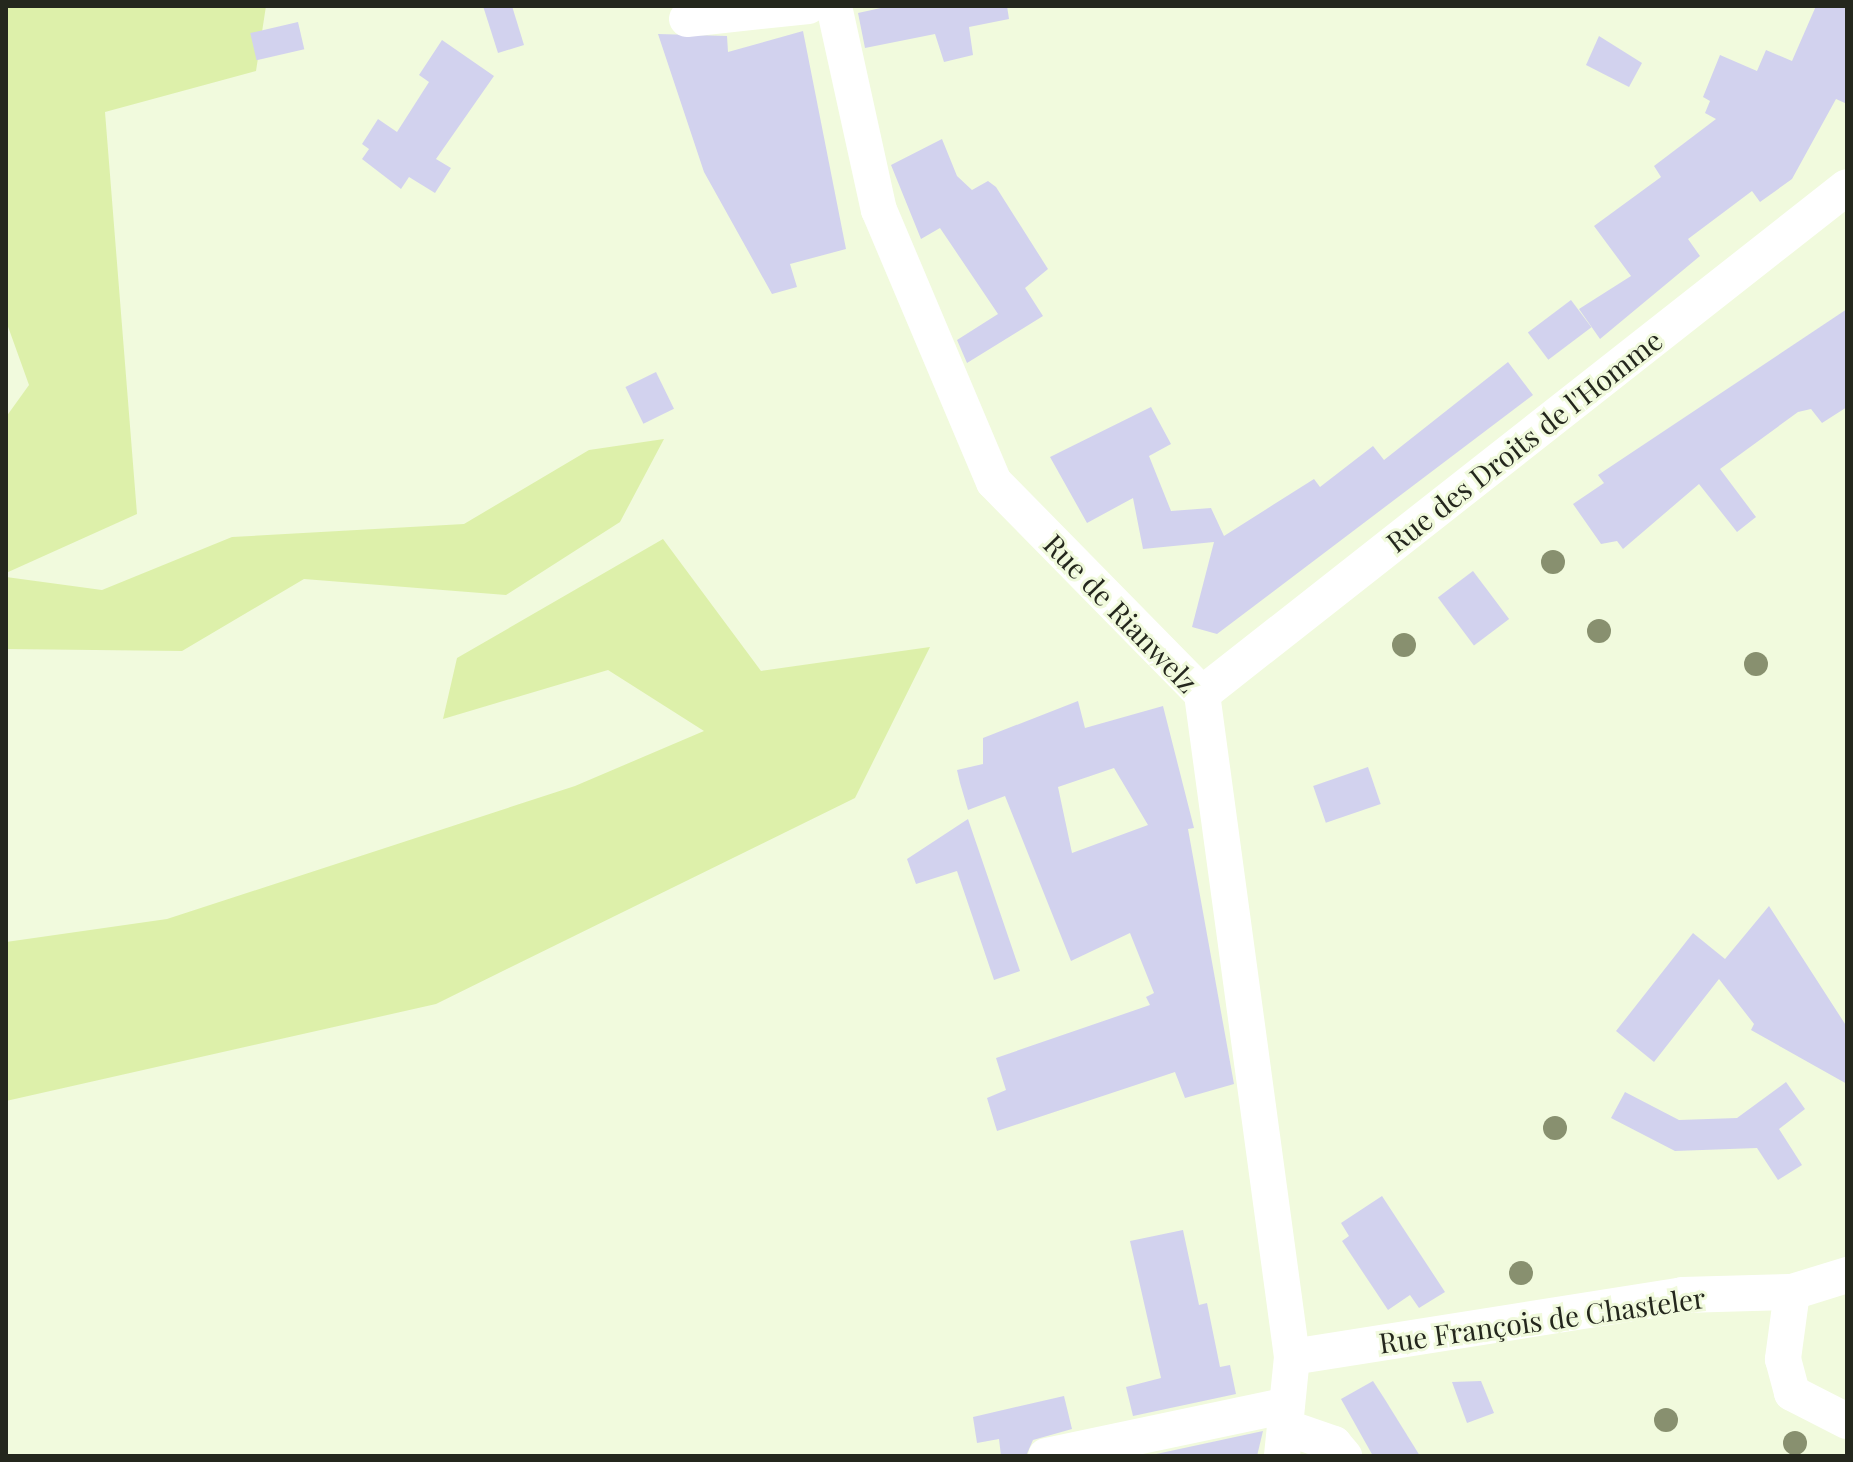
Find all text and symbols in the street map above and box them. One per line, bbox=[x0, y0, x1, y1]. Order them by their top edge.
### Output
street label: Rue des Droits de l'Homme bbox=[1379, 323, 1669, 559]
street label: Rue de Rianwelz bbox=[1037, 527, 1205, 699]
street label: Rue François de Chasteler bbox=[1377, 1280, 1707, 1360]

